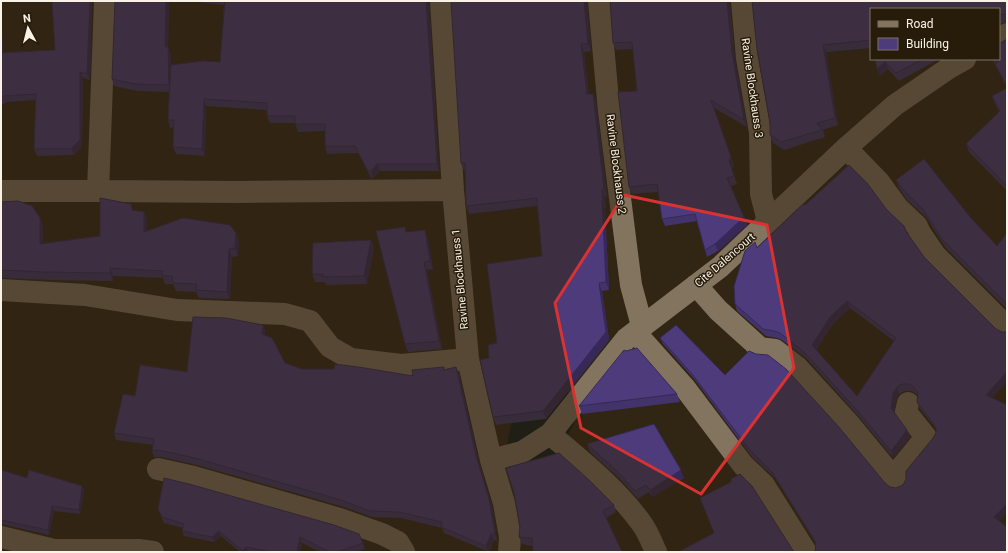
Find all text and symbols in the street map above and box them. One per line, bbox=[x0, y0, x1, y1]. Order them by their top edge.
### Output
north arrow bbox=[8, 8, 48, 48]
legend bbox=[870, 8, 1000, 60]
text: N bbox=[22, 12, 32, 25]
text: Road bbox=[906, 17, 934, 31]
street label: Ravine Blockhauss 3 bbox=[739, 37, 765, 139]
text: Building bbox=[906, 37, 949, 51]
street label: Ravine Blockhauss 2 bbox=[603, 113, 629, 215]
street label: Ravine Blockhauss 1 bbox=[449, 228, 471, 330]
street label: Cite Dalencourt bbox=[692, 230, 758, 290]

